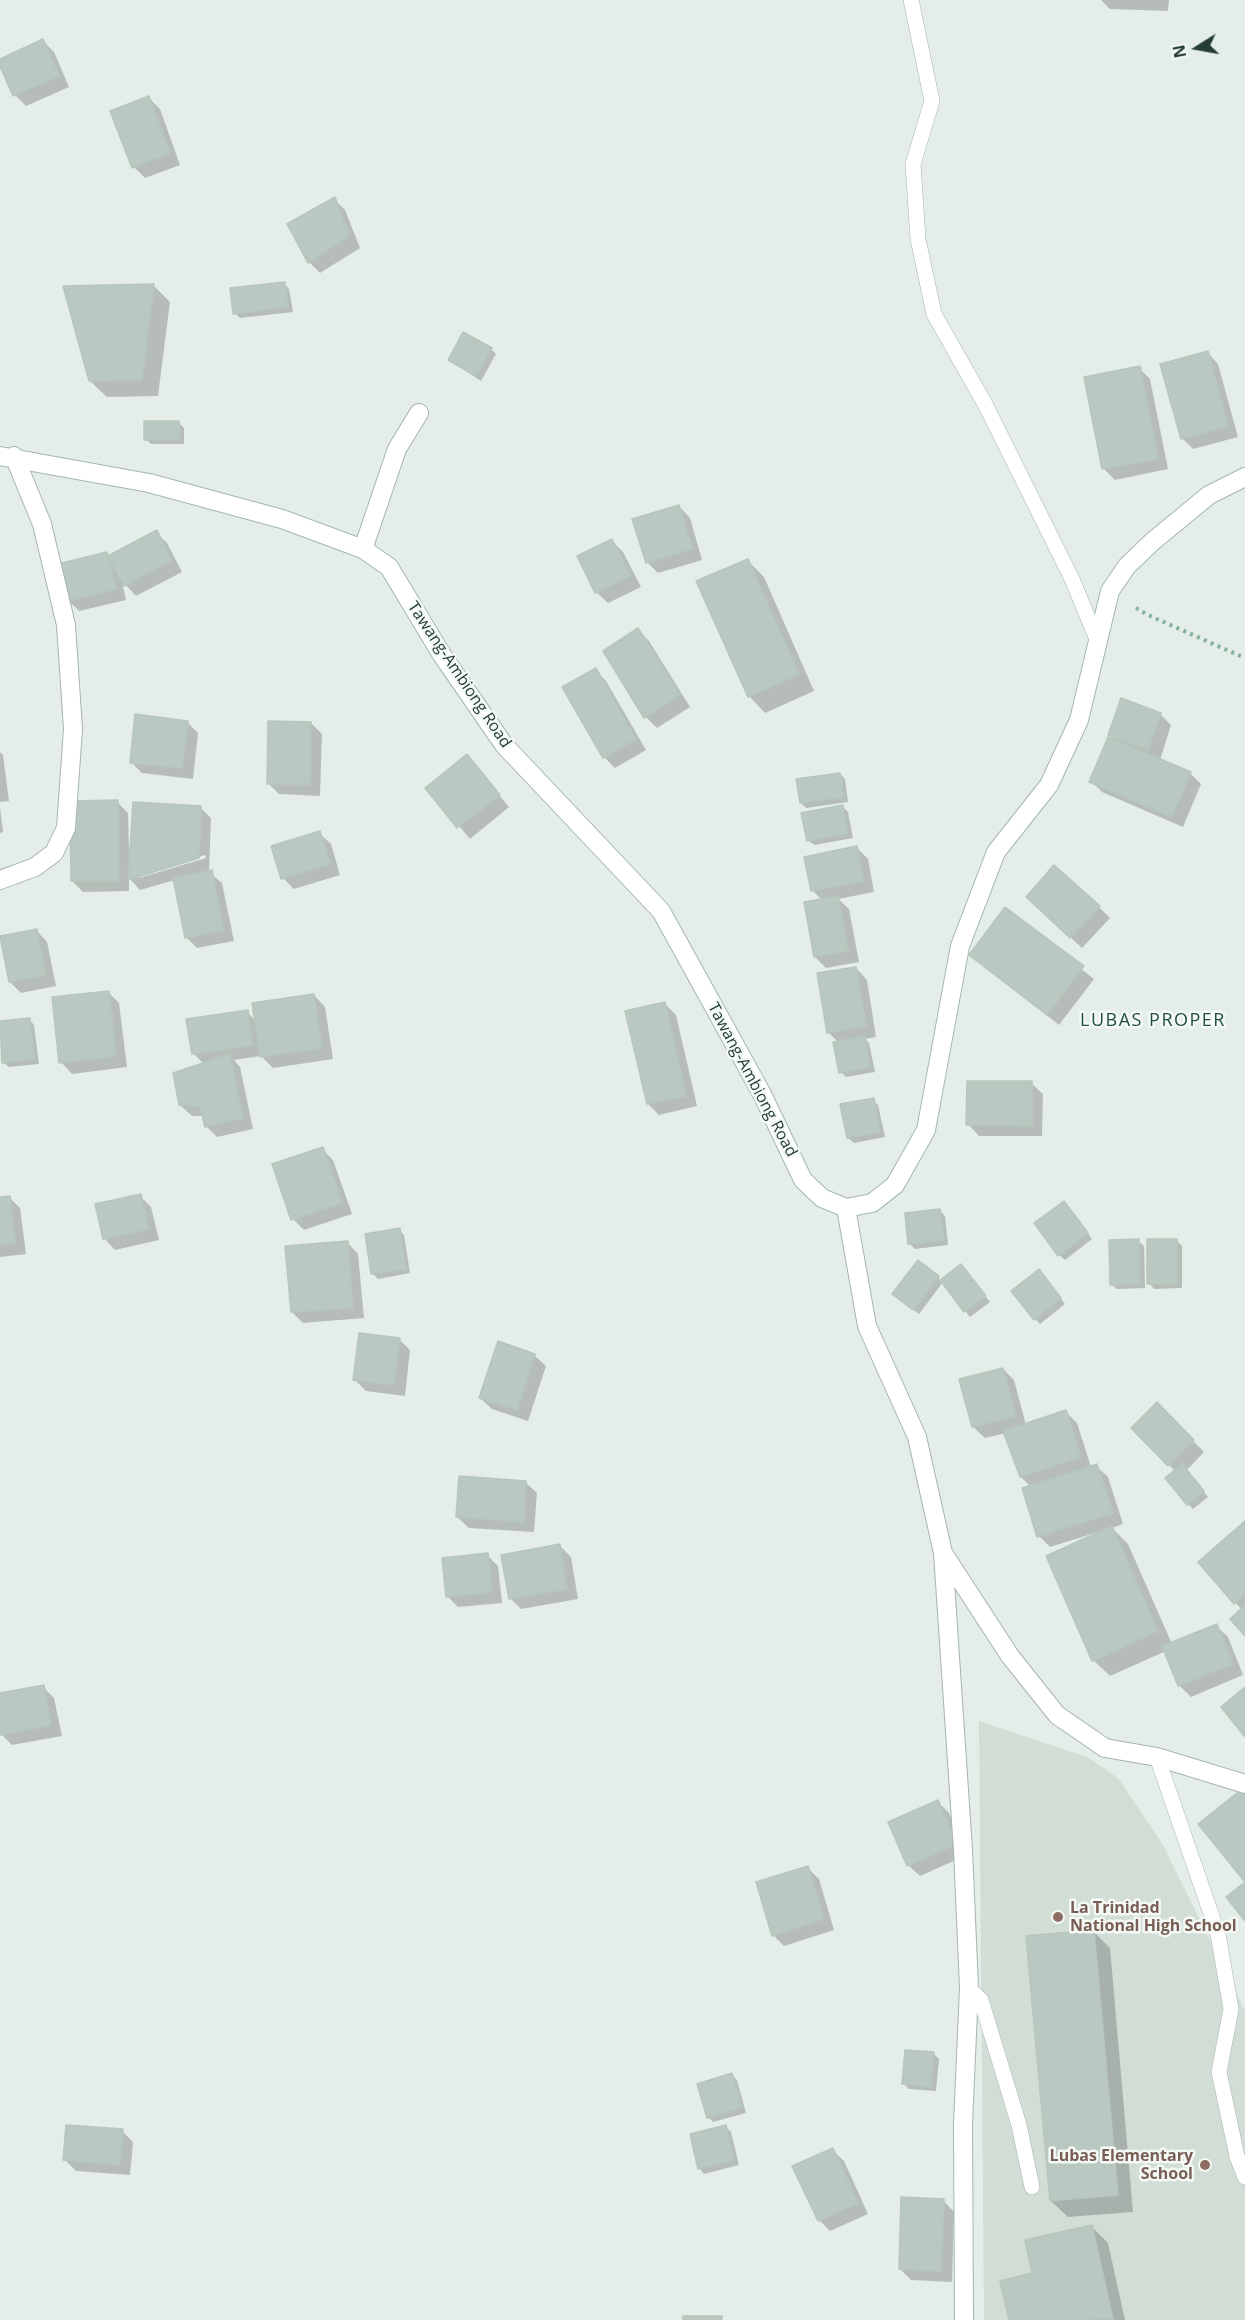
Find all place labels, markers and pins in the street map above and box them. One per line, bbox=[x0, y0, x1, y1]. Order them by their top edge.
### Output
place label: La Trinidad National High School bbox=[1070, 1898, 1237, 1936]
marker: La Trinidad National High School bbox=[1051, 1910, 1065, 1924]
place label: Lubas Elementary School bbox=[1050, 2146, 1193, 2184]
marker: Lubas Elementary School bbox=[1198, 2158, 1212, 2172]

